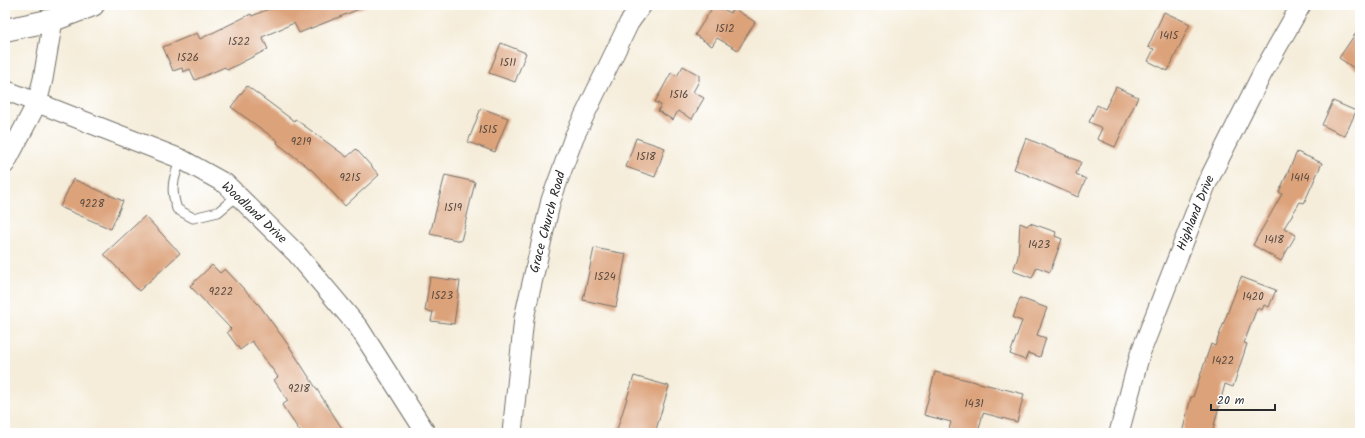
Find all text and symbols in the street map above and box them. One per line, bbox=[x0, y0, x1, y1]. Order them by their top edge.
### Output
house number: 1512 bbox=[715, 20, 735, 38]
house number: 1415 bbox=[1160, 27, 1180, 45]
house number: 1522 bbox=[228, 33, 250, 51]
house number: 1526 bbox=[177, 49, 199, 67]
house number: 1511 bbox=[500, 54, 516, 72]
house number: 1516 bbox=[670, 86, 688, 104]
house number: 1515 bbox=[479, 121, 498, 139]
house number: 9219 bbox=[291, 133, 312, 151]
house number: 1518 bbox=[636, 148, 656, 166]
street label: Grace Church Road bbox=[524, 168, 572, 275]
house number: 9215 bbox=[339, 169, 362, 187]
house number: 1414 bbox=[1290, 169, 1310, 187]
street label: Highland Drive bbox=[1171, 172, 1221, 254]
street label: Woodland Drive bbox=[216, 177, 292, 249]
house number: 9228 bbox=[80, 195, 105, 213]
house number: 1519 bbox=[444, 199, 463, 217]
house number: 1418 bbox=[1264, 231, 1284, 249]
house number: 1423 bbox=[1028, 236, 1050, 254]
house number: 1524 bbox=[594, 268, 616, 286]
house number: 9222 bbox=[209, 283, 233, 301]
house number: 1523 bbox=[431, 287, 453, 305]
house number: 1420 bbox=[1242, 288, 1264, 306]
house number: 1422 bbox=[1212, 352, 1234, 370]
house number: 9218 bbox=[288, 380, 310, 398]
scale bar bbox=[1211, 386, 1275, 412]
text: 20 m bbox=[1217, 391, 1245, 410]
house number: 1431 bbox=[964, 395, 984, 413]

